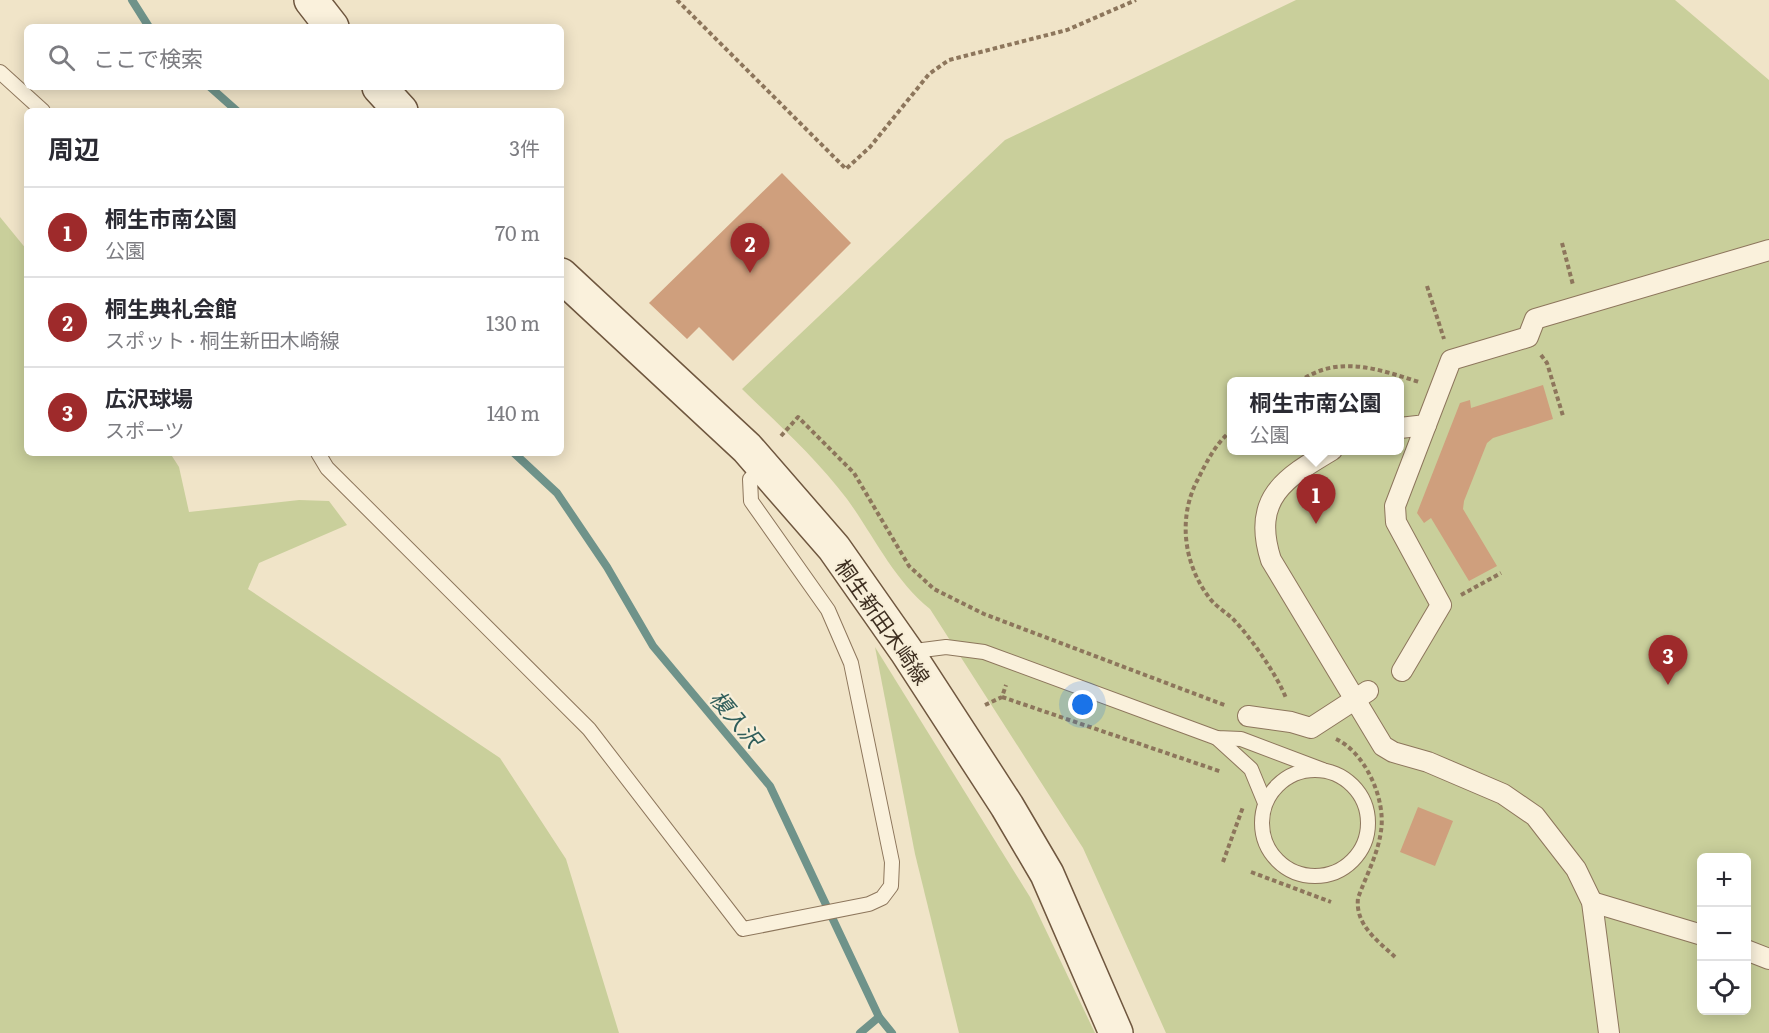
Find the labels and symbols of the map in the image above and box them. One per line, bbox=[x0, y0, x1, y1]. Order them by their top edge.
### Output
pin: 2 bbox=[730, 224, 770, 273]
pin: 1 bbox=[1296, 474, 1336, 524]
street label: 桐生新田木崎線 bbox=[829, 552, 939, 690]
pin: 3 bbox=[1648, 636, 1688, 685]
water label: 榎入沢 bbox=[703, 682, 773, 756]
your location bbox=[1068, 690, 1097, 719]

